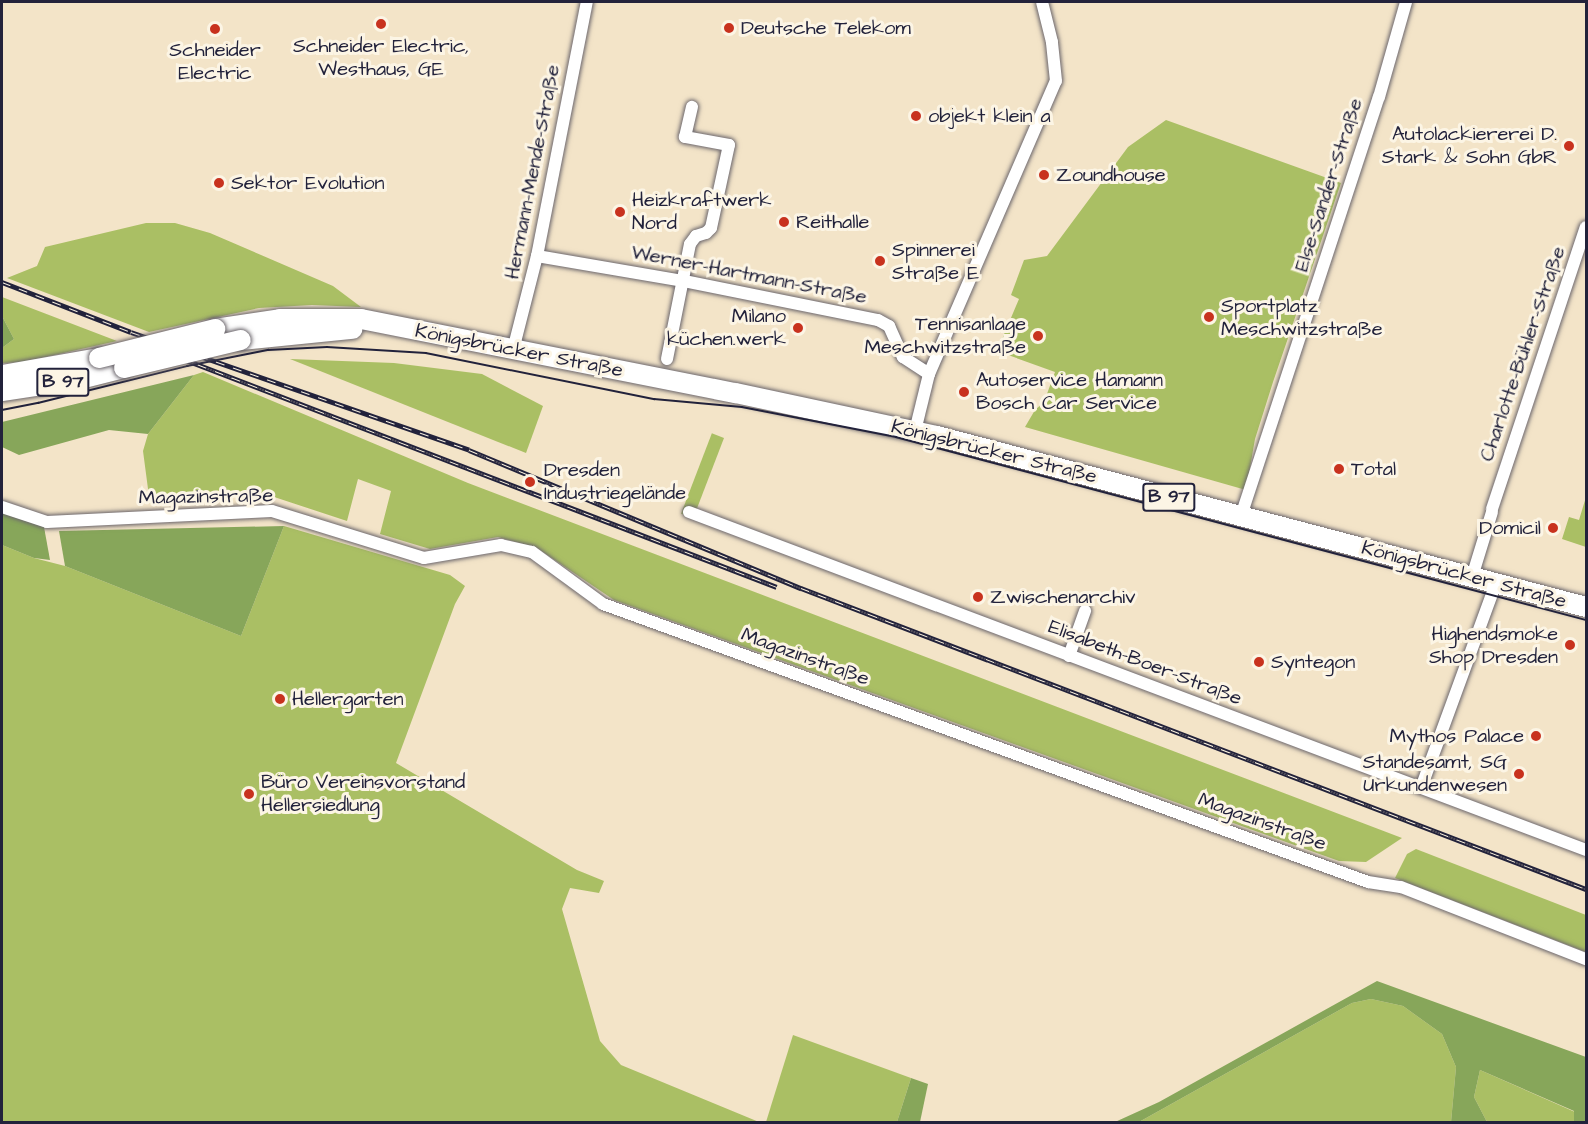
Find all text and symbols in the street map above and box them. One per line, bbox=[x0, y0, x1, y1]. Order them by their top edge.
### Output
place label: Deutsche Telekom bbox=[741, 16, 911, 40]
marker: Schneider Electric, Westhaus, GE bbox=[374, 17, 388, 31]
marker: Deutsche Telekom bbox=[722, 21, 736, 35]
marker: Schneider Electric bbox=[208, 22, 222, 36]
place label: Schneider Electric, Westhaus, GE bbox=[293, 34, 469, 81]
place label: Schneider Electric bbox=[169, 38, 261, 85]
street label: Hermann-Mende-Straße bbox=[500, 63, 566, 281]
street label: Else-Sander-Straße bbox=[1290, 95, 1368, 275]
place label: objekt klein a bbox=[928, 104, 1051, 128]
marker: objekt klein a bbox=[909, 109, 923, 123]
place label: Autolackiererei D. Stark & Sohn GbR bbox=[1382, 122, 1557, 169]
marker: Autolackiererei D. Stark & Sohn GbR bbox=[1562, 139, 1576, 153]
place label: Zoundhouse bbox=[1056, 163, 1166, 187]
marker: Zoundhouse bbox=[1037, 168, 1051, 182]
place label: Sektor Evolution bbox=[231, 171, 384, 195]
marker: Sektor Evolution bbox=[212, 176, 226, 190]
place label: Heizkraftwerk Nord bbox=[632, 189, 772, 236]
marker: Heizkraftwerk Nord bbox=[613, 205, 627, 219]
place label: Reithalle bbox=[796, 210, 869, 234]
marker: Reithalle bbox=[777, 215, 791, 229]
place label: Spinnerei Straße E bbox=[892, 238, 979, 285]
street label: Werner-Hartmann-Straße bbox=[629, 240, 869, 310]
street label: Charlotte-Bühler-Straße bbox=[1475, 243, 1571, 465]
marker: Spinnerei Straße E bbox=[873, 254, 887, 268]
place label: Sportplatz Meschwitzstraße bbox=[1221, 294, 1383, 341]
place label: Milano küchen.werk bbox=[667, 304, 786, 351]
marker: Sportplatz Meschwitzstraße bbox=[1202, 310, 1216, 324]
place label: Tennisanlage Meschwitzstraße bbox=[864, 312, 1026, 359]
street label: Königsbrücker Straße bbox=[413, 319, 625, 383]
marker: Milano küchen.werk bbox=[791, 321, 805, 335]
marker: Tennisanlage Meschwitzstraße bbox=[1031, 329, 1045, 343]
road number: B 97 bbox=[36, 367, 90, 397]
place label: Autoservice Hamann Bosch Car Service bbox=[976, 368, 1163, 415]
marker: Autoservice Hamann Bosch Car Service bbox=[957, 385, 971, 399]
street label: Königsbrücker Straße bbox=[889, 415, 1099, 489]
place label: Total bbox=[1351, 457, 1396, 481]
place label: Dresden Industriegelände bbox=[544, 458, 686, 505]
marker: Total bbox=[1332, 462, 1346, 476]
marker: Dresden Industriegelände bbox=[521, 473, 539, 491]
road number: B 97 bbox=[1142, 482, 1196, 512]
street label: Magazinstraße bbox=[139, 484, 273, 510]
place label: Domicil bbox=[1479, 516, 1541, 540]
marker: Domicil bbox=[1546, 521, 1560, 535]
street label: Königsbrücker Straße bbox=[1359, 536, 1569, 614]
place label: Zwischenarchiv bbox=[990, 585, 1135, 609]
marker: Zwischenarchiv bbox=[971, 590, 985, 604]
street label: Elisabeth-Boer-Straße bbox=[1045, 615, 1245, 711]
place label: Highendsmoke Shop Dresden bbox=[1429, 622, 1558, 669]
street label: Magazinstraße bbox=[738, 623, 872, 691]
marker: Highendsmoke Shop Dresden bbox=[1563, 638, 1577, 652]
place label: Syntegon bbox=[1271, 650, 1355, 674]
marker: Syntegon bbox=[1252, 655, 1266, 669]
place label: Hellergarten bbox=[292, 687, 404, 711]
marker: Hellergarten bbox=[273, 692, 287, 706]
place label: Mythos Palace bbox=[1389, 724, 1524, 748]
marker: Mythos Palace bbox=[1529, 729, 1543, 743]
place label: Standesamt, SG Urkundenwesen bbox=[1363, 750, 1507, 797]
marker: Standesamt, SG Urkundenwesen bbox=[1512, 767, 1526, 781]
place label: Büro Vereinsvorstand Hellersiedlung bbox=[261, 771, 465, 818]
marker: Büro Vereinsvorstand Hellersiedlung bbox=[242, 787, 256, 801]
street label: Magazinstraße bbox=[1195, 788, 1329, 856]

